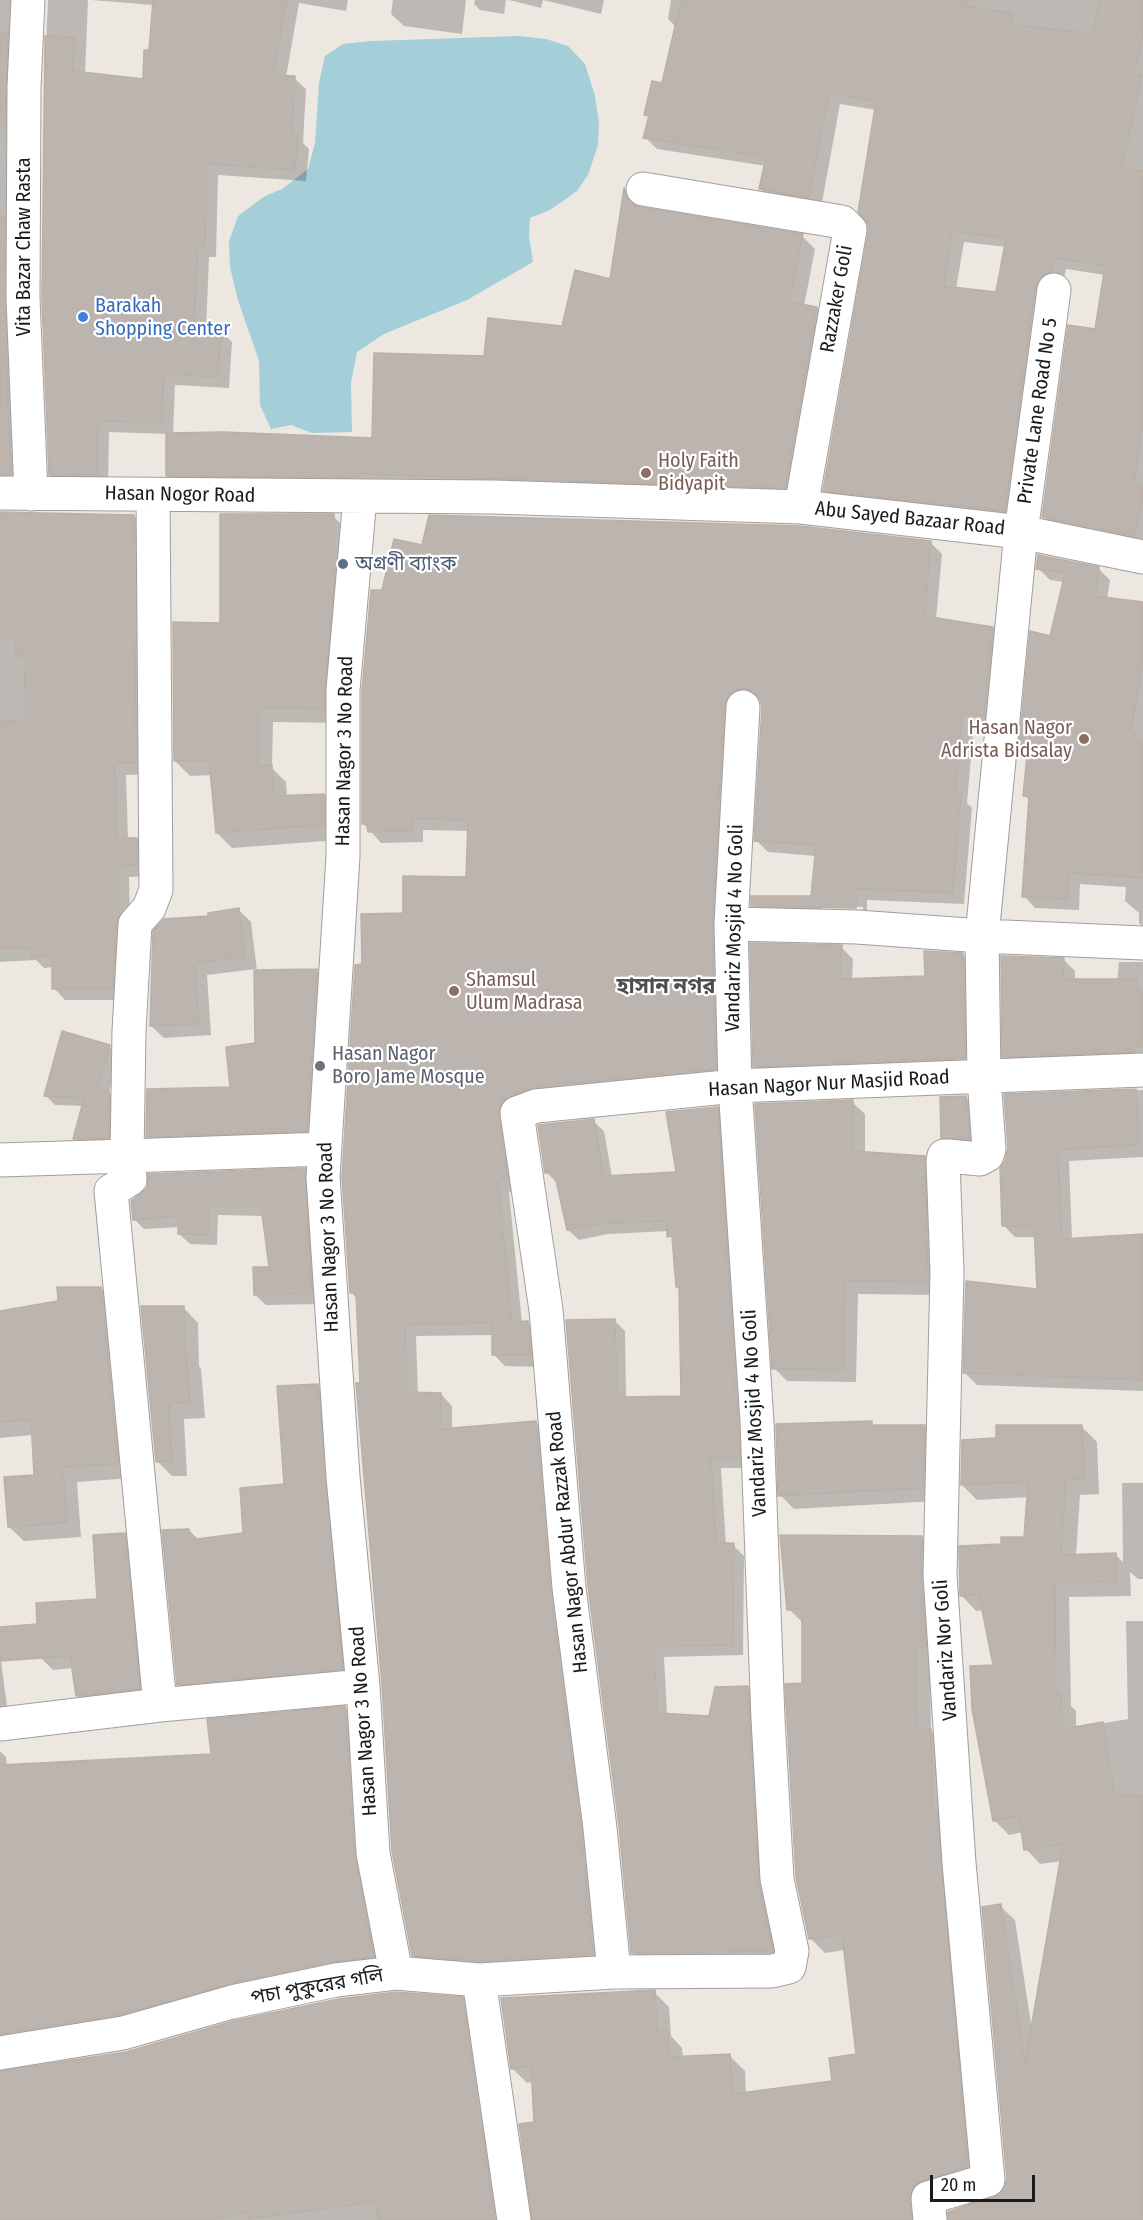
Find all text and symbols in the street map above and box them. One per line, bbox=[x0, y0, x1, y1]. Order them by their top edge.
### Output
street label: Vita Bazar Chaw Rasta bbox=[12, 157, 36, 337]
street label: Razzaker Goli bbox=[816, 243, 858, 355]
place label: Barakah Shopping Center bbox=[95, 294, 230, 341]
marker: Barakah Shopping Center bbox=[76, 310, 90, 324]
street label: Private Lane Road No 5 bbox=[1013, 316, 1063, 506]
place label: Holy Faith Bidyapit bbox=[658, 449, 739, 496]
marker: Holy Faith Bidyapit bbox=[639, 466, 653, 480]
street label: Hasan Nogor Road bbox=[104, 482, 256, 508]
street label: Abu Sayed Bazaar Road bbox=[814, 497, 1006, 541]
place label: অগ্রণী ব্যাংক bbox=[355, 552, 457, 576]
marker: অগ্রণী ব্যাংক bbox=[336, 557, 350, 571]
street label: Hasan Nagor 3 No Road bbox=[331, 655, 359, 847]
place label: Hasan Nagor Adrista Bidsalay bbox=[941, 716, 1072, 763]
marker: Hasan Nagor Adrista Bidsalay bbox=[1077, 732, 1091, 746]
street label: Vandariz Mosjid 4 No Goli bbox=[721, 824, 749, 1032]
place label: Shamsul Ulum Madrasa bbox=[466, 968, 583, 1015]
district label: হাসান নগর bbox=[616, 974, 716, 1000]
marker: Shamsul Ulum Madrasa bbox=[447, 984, 461, 998]
place label: Hasan Nagor Boro Jame Mosque bbox=[332, 1042, 485, 1089]
marker: Hasan Nagor Boro Jame Mosque bbox=[313, 1059, 327, 1073]
street label: Hasan Nagor Nur Masjid Road bbox=[708, 1066, 950, 1102]
street label: Hasan Nagor 3 No Road bbox=[314, 1141, 344, 1333]
street label: Vandariz Mosjid 4 No Goli bbox=[738, 1309, 772, 1517]
street label: Hasan Nagor Abdur Razzak Road bbox=[542, 1410, 594, 1674]
street label: Vandariz Nor Goli bbox=[929, 1579, 963, 1721]
street label: Hasan Nagor 3 No Road bbox=[345, 1625, 383, 1817]
street label: পচা পুকুরের গলি bbox=[249, 1964, 385, 2010]
scale bar bbox=[933, 2163, 1038, 2201]
text: 20 m bbox=[941, 2174, 976, 2196]

